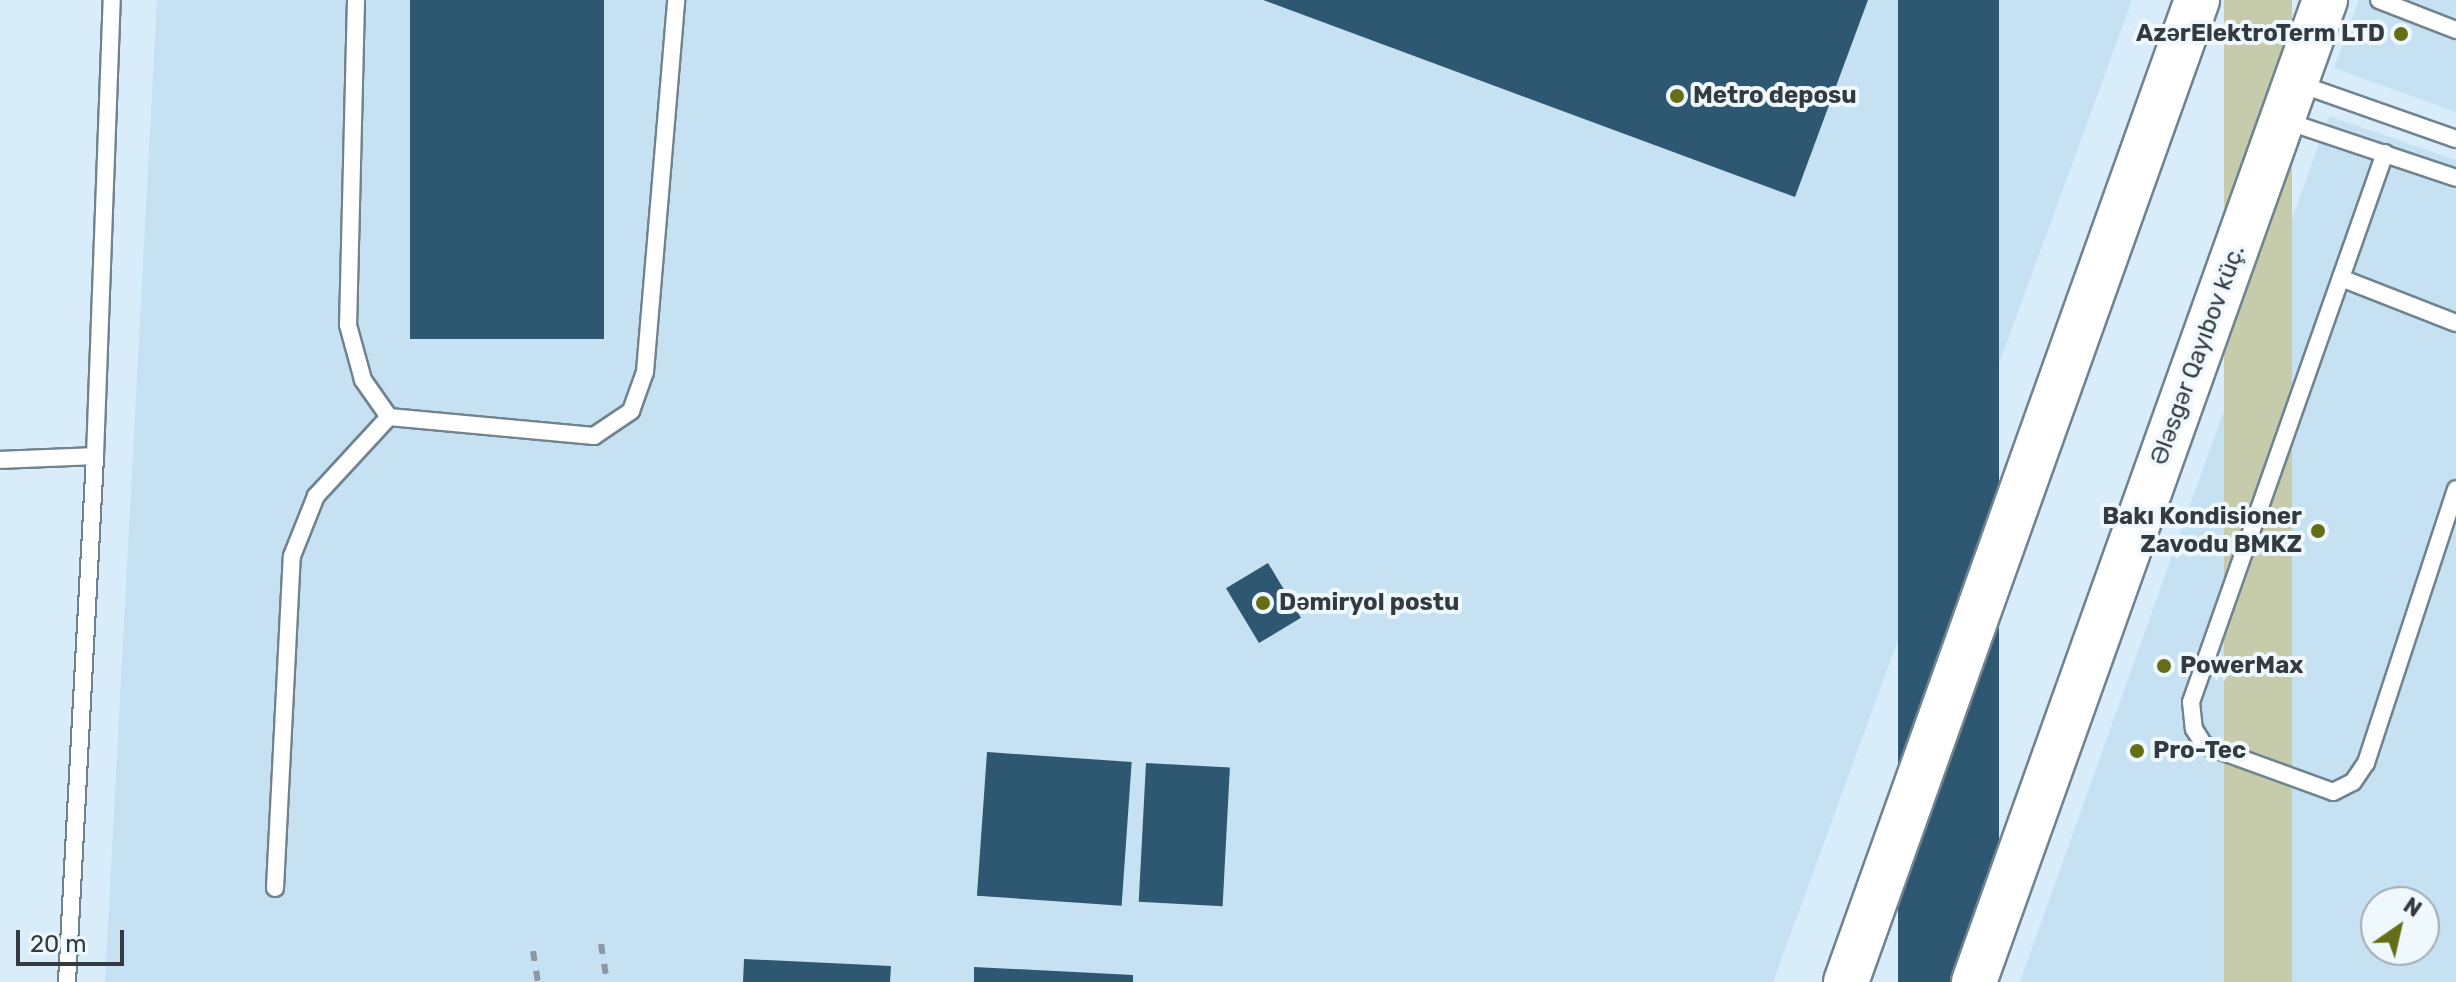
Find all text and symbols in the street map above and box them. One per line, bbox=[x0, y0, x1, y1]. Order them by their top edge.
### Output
place label: AzərElektroTerm LTD bbox=[2136, 20, 2385, 48]
marker: AzərElektroTerm LTD bbox=[2392, 25, 2410, 43]
place label: Metro deposu bbox=[1693, 82, 1857, 110]
marker: Metro deposu bbox=[1668, 87, 1686, 105]
street label: Ələsgər Qayıbov küç. bbox=[2145, 240, 2251, 470]
place label: Bakı Kondisioner Zavodu BMKZ bbox=[2102, 503, 2302, 559]
marker: Bakı Kondisioner Zavodu BMKZ bbox=[2309, 522, 2327, 540]
place label: Dəmiryol postu bbox=[1279, 589, 1459, 617]
marker: Dəmiryol postu bbox=[1254, 594, 1272, 612]
place label: PowerMax bbox=[2180, 652, 2303, 680]
marker: PowerMax bbox=[2155, 657, 2173, 675]
place label: Pro-Tec bbox=[2153, 737, 2246, 765]
marker: Pro-Tec bbox=[2128, 742, 2146, 760]
north arrow bbox=[2360, 886, 2440, 966]
text: N bbox=[2398, 892, 2427, 923]
scale bar bbox=[20, 914, 128, 964]
text: 20 m bbox=[30, 930, 87, 958]

